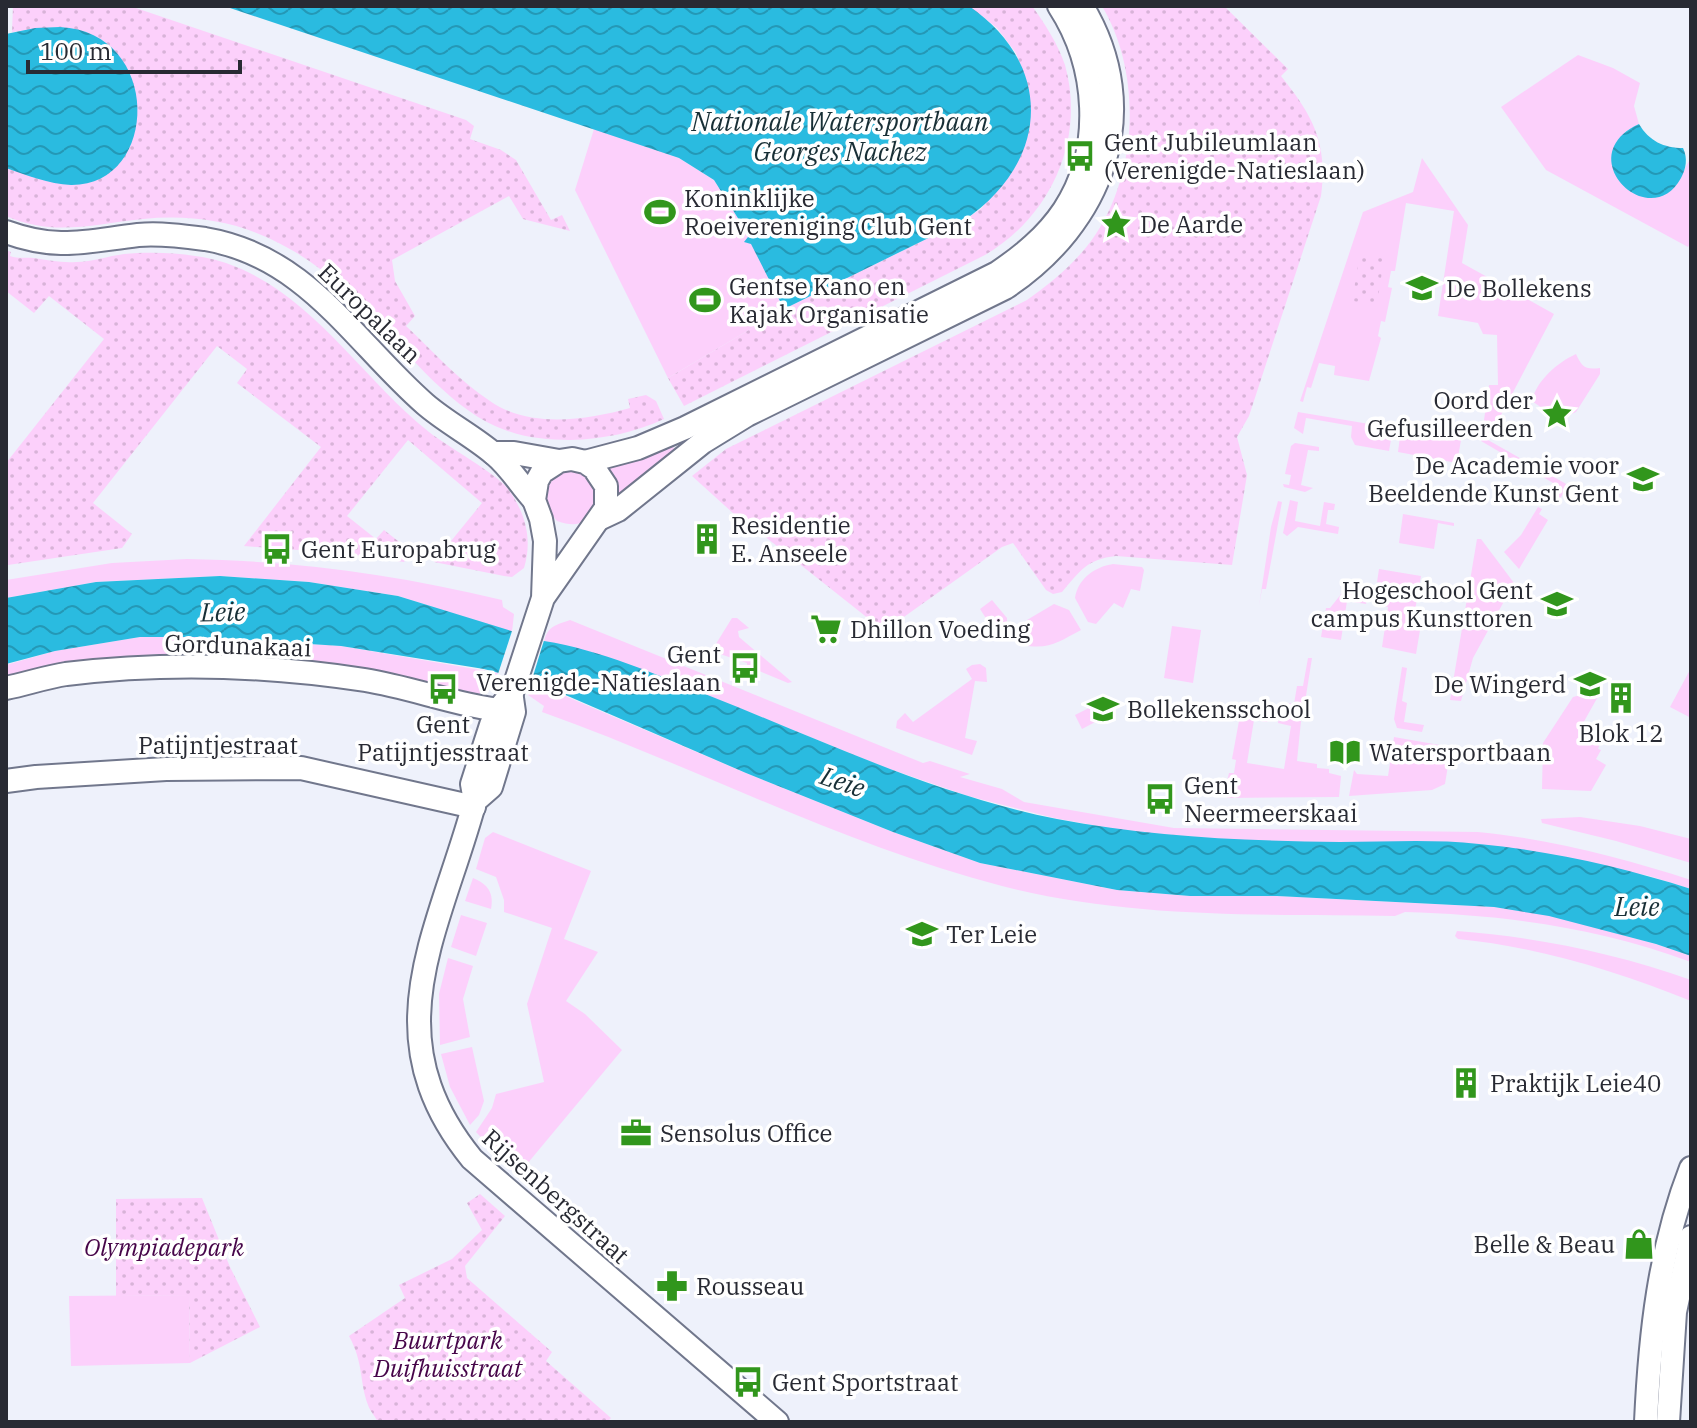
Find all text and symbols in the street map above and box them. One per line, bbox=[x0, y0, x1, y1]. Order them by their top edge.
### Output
scale bar bbox=[28, 24, 240, 74]
text: 100 m bbox=[40, 35, 112, 67]
water label: Nationale Watersportbaan Georges Nachez bbox=[691, 104, 989, 168]
place label: Gent Jubileumlaan (Verenigde-Natieslaan) bbox=[1104, 126, 1365, 186]
bus stop icon: Gent Jubileumlaan (Verenigde-Natieslaan) bbox=[1063, 139, 1097, 173]
place label: Koninklijke Roeivereniging Club Gent bbox=[684, 182, 972, 242]
sports icon: Koninklijke Roeivereniging Club Gent bbox=[643, 195, 677, 229]
place icon: De Aarde bbox=[1099, 207, 1133, 241]
place label: De Aarde bbox=[1140, 208, 1243, 240]
street label: Europalaan bbox=[312, 256, 428, 370]
place label: Gentse Kano en Kajak Organisatie bbox=[729, 270, 929, 330]
school or university icon: De Bollekens bbox=[1405, 271, 1439, 305]
place label: De Bollekens bbox=[1446, 272, 1592, 304]
sports icon: Gentse Kano en Kajak Organisatie bbox=[688, 283, 722, 317]
place label: Oord der Gefusilleerden bbox=[1367, 384, 1533, 444]
place icon: Oord der Gefusilleerden bbox=[1540, 397, 1574, 431]
place label: De Academie voor Beeldende Kunst Gent bbox=[1368, 449, 1619, 509]
school or university icon: De Academie voor Beeldende Kunst Gent bbox=[1626, 462, 1660, 496]
place label: Residentie E. Anseele bbox=[731, 509, 851, 569]
building icon: Residentie E. Anseele bbox=[690, 522, 724, 556]
bus stop icon: Gent Europabrug bbox=[260, 532, 294, 566]
place label: Gent Europabrug bbox=[301, 533, 496, 565]
place label: Hogeschool Gent campus Kunsttoren bbox=[1311, 574, 1533, 634]
school or university icon: Hogeschool Gent campus Kunsttoren bbox=[1540, 587, 1574, 621]
water label: Leie bbox=[199, 594, 246, 628]
supermarket icon: Dhillon Voeding bbox=[809, 612, 843, 646]
place label: Dhillon Voeding bbox=[850, 613, 1030, 645]
street label: Gordunakaai bbox=[164, 626, 312, 664]
place label: Gent Verenigde-Natieslaan bbox=[476, 638, 721, 698]
bus stop icon: Gent Verenigde-Natieslaan bbox=[728, 651, 762, 685]
school or university icon: De Wingerd bbox=[1573, 667, 1607, 701]
place label: De Wingerd bbox=[1434, 668, 1566, 700]
bus stop icon: Gent Patijntjesstraat bbox=[426, 672, 460, 706]
building icon: Blok 12 bbox=[1604, 681, 1638, 715]
school or university icon: Bollekensschool bbox=[1086, 692, 1120, 726]
place label: Bollekensschool bbox=[1127, 693, 1311, 725]
place label: Gent Patijntjesstraat bbox=[357, 708, 529, 768]
place label: Blok 12 bbox=[1578, 717, 1664, 749]
street label: Patijntjestraat bbox=[138, 729, 298, 761]
library icon: Watersportbaan bbox=[1328, 735, 1362, 769]
place label: Watersportbaan bbox=[1369, 736, 1551, 768]
water label: Leie bbox=[815, 757, 870, 805]
place label: Gent Neermeerskaai bbox=[1184, 769, 1358, 829]
bus stop icon: Gent Neermeerskaai bbox=[1143, 782, 1177, 816]
water label: Leie bbox=[1614, 889, 1660, 923]
school or university icon: Ter Leie bbox=[905, 917, 939, 951]
place label: Ter Leie bbox=[946, 918, 1037, 950]
building icon: Praktijk Leie40 bbox=[1449, 1066, 1483, 1100]
place label: Praktijk Leie40 bbox=[1490, 1067, 1662, 1099]
office icon: Sensolus Office bbox=[619, 1116, 653, 1150]
place label: Sensolus Office bbox=[660, 1117, 833, 1149]
street label: Rijsenbergstraat bbox=[476, 1122, 636, 1270]
shop icon: Belle & Beau bbox=[1622, 1227, 1656, 1261]
place label: Belle & Beau bbox=[1474, 1228, 1615, 1260]
park label: Olympiadepark bbox=[84, 1231, 244, 1263]
pharmacy icon: Rousseau bbox=[655, 1269, 689, 1303]
place label: Rousseau bbox=[696, 1270, 805, 1302]
park label: Buurtpark Duifhuisstraat bbox=[373, 1324, 524, 1384]
bus stop icon: Gent Sportstraat bbox=[731, 1365, 765, 1399]
place label: Gent Sportstraat bbox=[772, 1366, 958, 1398]

